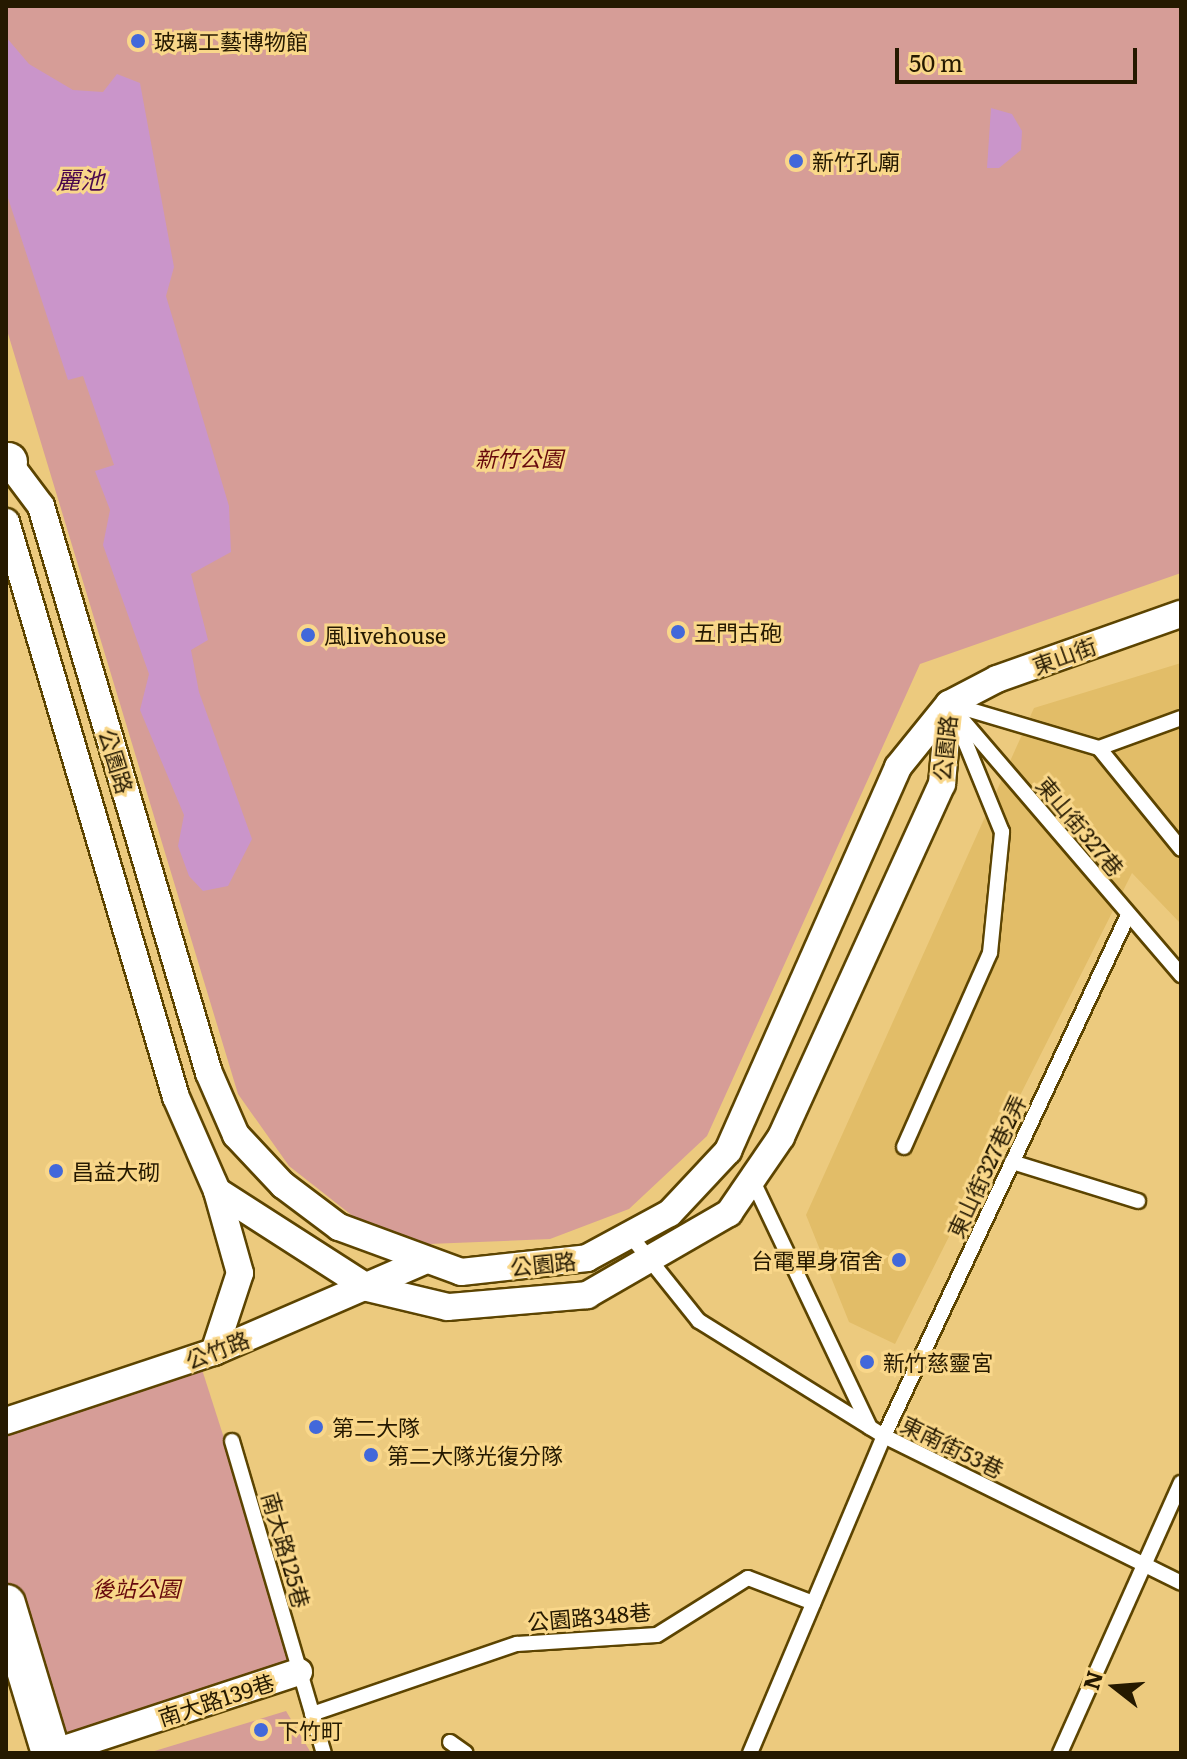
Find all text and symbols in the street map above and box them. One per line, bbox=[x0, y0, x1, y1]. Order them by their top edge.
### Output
place label: 玻璃工藝博物館 bbox=[154, 28, 308, 54]
marker: 玻璃工藝博物館 bbox=[129, 32, 147, 50]
scale bar bbox=[899, 32, 1141, 82]
text: 50 m bbox=[909, 44, 963, 79]
place label: 新竹孔廟 bbox=[812, 148, 900, 174]
marker: 新竹孔廟 bbox=[787, 152, 805, 170]
water label: 麗池 bbox=[56, 165, 104, 193]
park label: 新竹公園 bbox=[475, 445, 563, 471]
place label: 五門古砲 bbox=[694, 619, 782, 645]
place label: 風livehouse bbox=[324, 622, 446, 648]
marker: 五門古砲 bbox=[669, 623, 687, 641]
marker: 風livehouse bbox=[299, 626, 317, 644]
street label: 東山街 bbox=[1028, 631, 1100, 679]
street label: 公園路 bbox=[927, 714, 961, 782]
street label: 公園路 bbox=[95, 726, 139, 796]
street label: 東山街327巷 bbox=[1032, 771, 1130, 881]
street label: 東山街327巷2弄 bbox=[941, 1090, 1031, 1242]
place label: 昌益大砌 bbox=[72, 1158, 160, 1184]
marker: 昌益大砌 bbox=[47, 1162, 65, 1180]
street label: 公園路 bbox=[509, 1246, 577, 1280]
place label: 台電單身宿舍 bbox=[751, 1247, 883, 1273]
marker: 台電單身宿舍 bbox=[890, 1251, 908, 1269]
street label: 公竹路 bbox=[181, 1325, 253, 1373]
place label: 新竹慈靈宮 bbox=[883, 1349, 993, 1375]
marker: 新竹慈靈宮 bbox=[858, 1353, 876, 1371]
street label: 東南街53巷 bbox=[897, 1410, 1009, 1482]
place label: 第二大隊 bbox=[332, 1414, 420, 1440]
marker: 第二大隊 bbox=[307, 1418, 325, 1436]
place label: 第二大隊光復分隊 bbox=[387, 1442, 563, 1468]
marker: 第二大隊光復分隊 bbox=[362, 1446, 380, 1464]
street label: 南大路125巷 bbox=[258, 1489, 316, 1611]
park label: 後站公園 bbox=[92, 1575, 180, 1601]
street label: 公園路348巷 bbox=[526, 1597, 652, 1635]
north arrow bbox=[1075, 1647, 1155, 1727]
text: N bbox=[1073, 1666, 1110, 1693]
street label: 南大路139巷 bbox=[155, 1668, 277, 1730]
place label: 下竹町 bbox=[277, 1717, 343, 1743]
marker: 下竹町 bbox=[252, 1721, 270, 1739]

